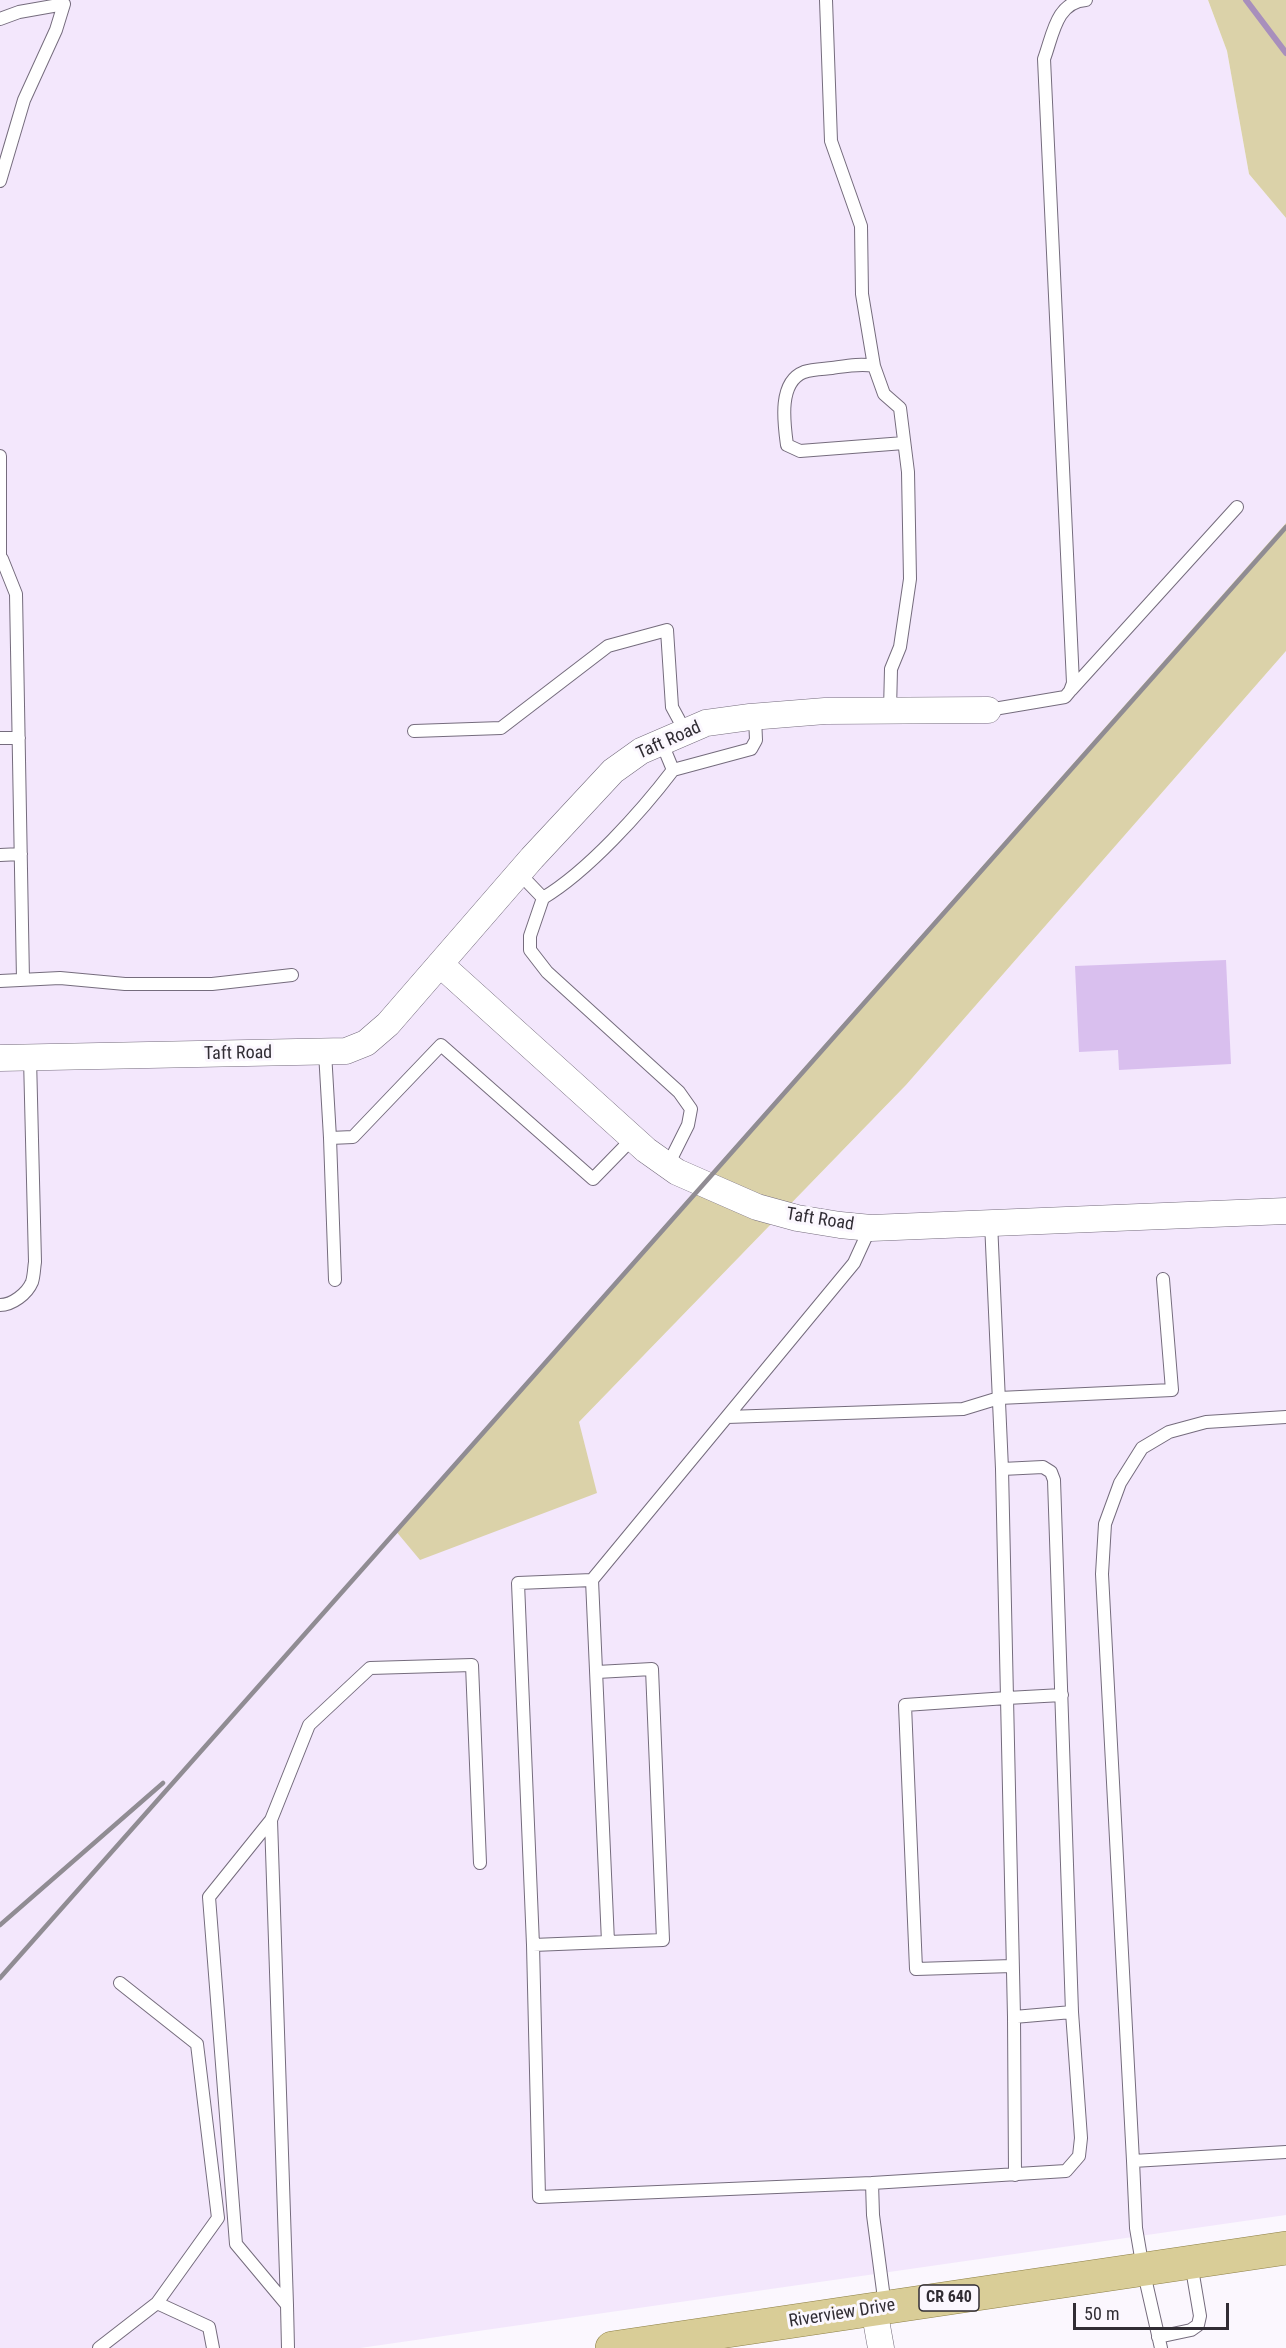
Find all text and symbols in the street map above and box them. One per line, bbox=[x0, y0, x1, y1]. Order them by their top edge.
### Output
street label: Taft Road bbox=[633, 717, 705, 765]
street label: Taft Road bbox=[204, 1043, 272, 1065]
street label: Taft Road bbox=[785, 1204, 855, 1236]
road number: CR 640 bbox=[919, 2285, 979, 2311]
scale bar bbox=[1076, 2291, 1232, 2329]
street label: Riverview Drive bbox=[787, 2295, 897, 2333]
text: 50 m bbox=[1084, 2303, 1119, 2324]

